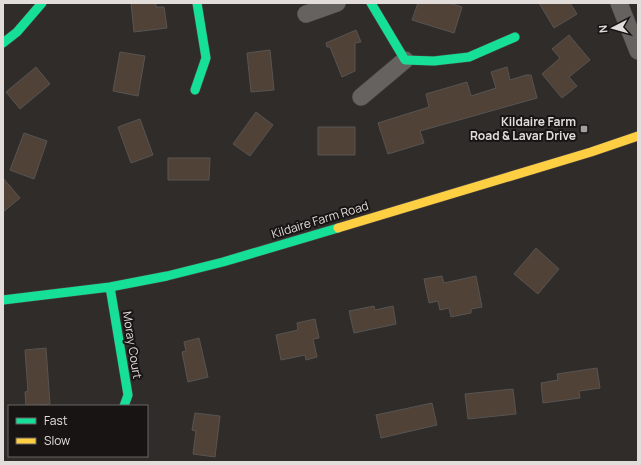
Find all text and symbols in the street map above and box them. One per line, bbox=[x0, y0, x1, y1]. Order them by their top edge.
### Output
north arrow bbox=[593, 8, 633, 48]
text: N bbox=[595, 24, 610, 34]
place label: Kildaire Farm Road & Lavar Drive bbox=[470, 113, 576, 144]
marker: Kildaire Farm Road & Lavar Drive bbox=[579, 124, 589, 134]
street label: Kildaire Farm Road bbox=[269, 197, 371, 242]
street label: Moray Court bbox=[119, 310, 146, 380]
legend bbox=[8, 405, 148, 457]
text: Fast bbox=[44, 412, 68, 429]
text: Slow bbox=[44, 432, 70, 449]

